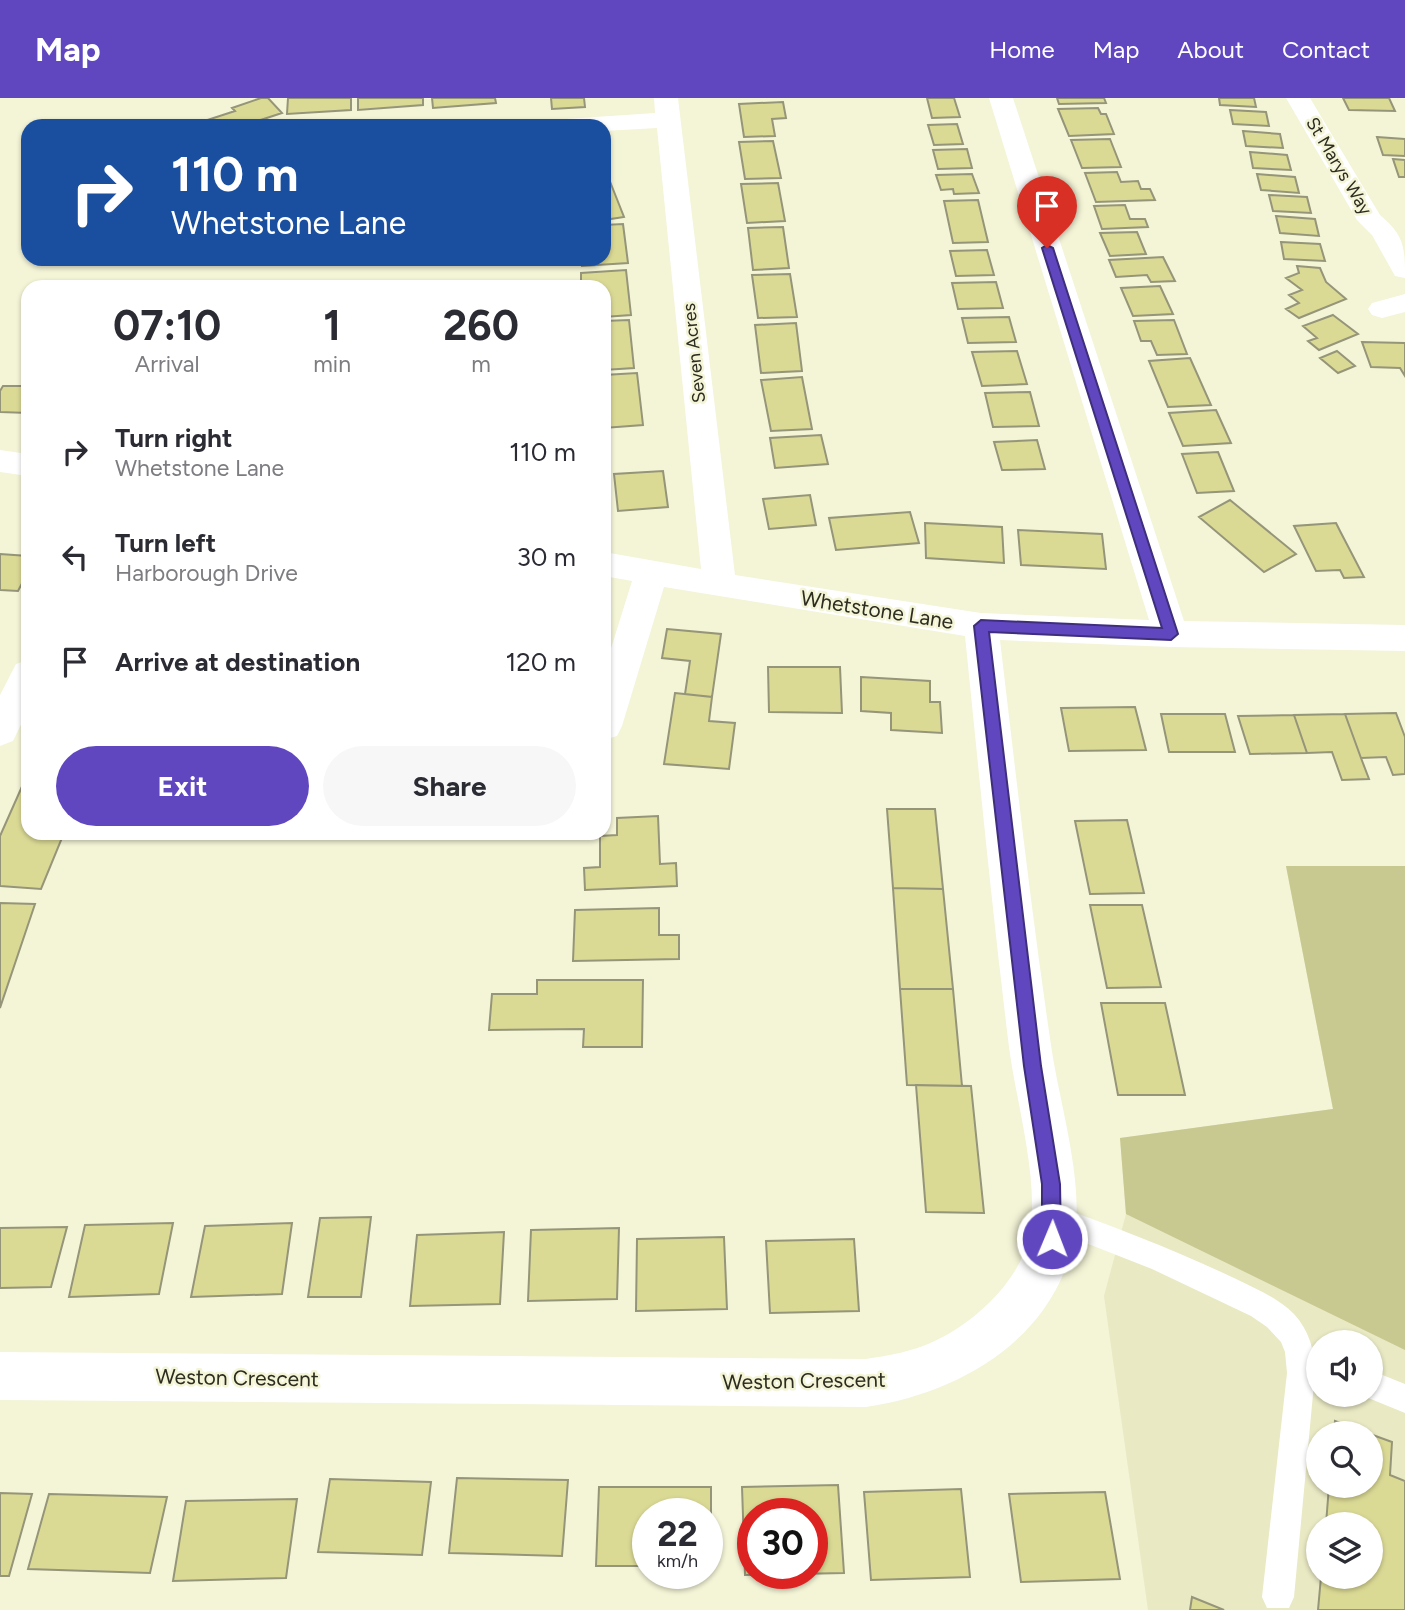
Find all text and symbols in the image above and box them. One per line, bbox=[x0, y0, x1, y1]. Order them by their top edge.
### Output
text: Map bbox=[35, 30, 101, 69]
text: Home bbox=[989, 35, 1055, 64]
text: Map bbox=[1093, 35, 1139, 64]
text: About bbox=[1177, 35, 1244, 64]
text: Contact bbox=[1282, 35, 1370, 64]
street label: St Marys Way bbox=[1301, 113, 1377, 219]
text: 110 m bbox=[171, 144, 299, 203]
icon: right bbox=[56, 147, 147, 238]
pin bbox=[1017, 176, 1077, 248]
icon: arrive bbox=[1028, 187, 1066, 225]
text: Whetstone Lane bbox=[171, 204, 406, 242]
text: 07:10 bbox=[113, 300, 221, 351]
text: 1 bbox=[323, 300, 341, 351]
text: 260 bbox=[443, 300, 519, 351]
street label: Seven Acres bbox=[678, 302, 710, 404]
text: Arrival bbox=[135, 350, 200, 378]
text: min bbox=[313, 350, 351, 378]
text: m bbox=[471, 350, 491, 378]
text: Turn right bbox=[115, 422, 232, 454]
icon: right bbox=[56, 433, 94, 471]
text: 110 m bbox=[509, 436, 576, 468]
text: Whetstone Lane bbox=[115, 454, 284, 482]
text: Turn left bbox=[115, 527, 216, 559]
icon: left bbox=[56, 538, 94, 576]
text: 30 m bbox=[517, 541, 576, 573]
text: Harborough Drive bbox=[115, 559, 298, 587]
street label: Whetstone Lane bbox=[799, 585, 955, 634]
icon: arrive bbox=[56, 643, 94, 681]
text: Arrive at destination bbox=[115, 646, 360, 678]
text: 120 m bbox=[506, 646, 576, 678]
button: Exit bbox=[56, 746, 309, 826]
button: Share bbox=[323, 746, 576, 826]
position arrow bbox=[1015, 1202, 1089, 1276]
map controls bbox=[1306, 1330, 1383, 1589]
button: sound bbox=[1306, 1330, 1383, 1407]
street label: Weston Crescent bbox=[155, 1364, 319, 1391]
street label: Weston Crescent bbox=[722, 1367, 886, 1394]
button: search bbox=[1306, 1421, 1383, 1498]
speed limit sign: 30 bbox=[737, 1498, 828, 1589]
button: layers bbox=[1306, 1512, 1383, 1589]
text: 22 bbox=[657, 1513, 698, 1555]
text: km/h bbox=[657, 1550, 698, 1572]

